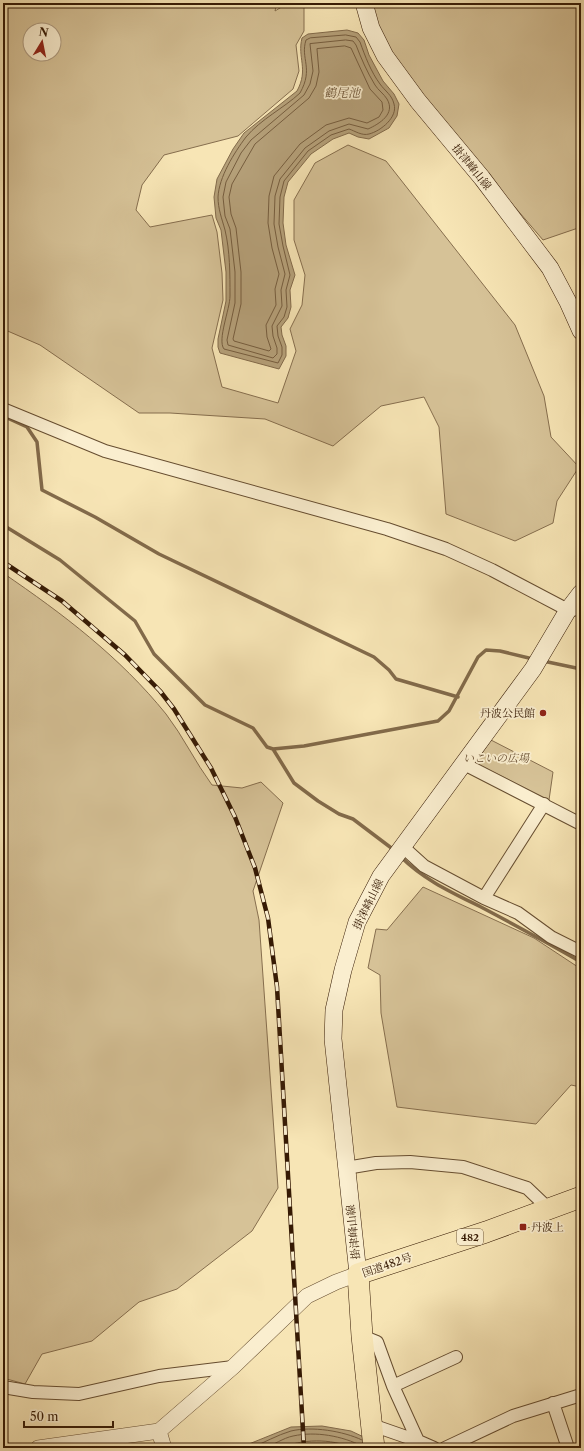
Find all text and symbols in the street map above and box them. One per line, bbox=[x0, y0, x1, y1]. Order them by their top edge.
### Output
north arrow bbox=[22, 22, 62, 62]
text: N bbox=[38, 24, 50, 40]
water label: 鶴尾池 bbox=[324, 85, 362, 100]
street label: 掛津峰山線 bbox=[449, 141, 495, 193]
place label: 丹波公民館 bbox=[480, 706, 535, 720]
marker: 丹波公民館 bbox=[538, 708, 548, 718]
park label: いこいの広場 bbox=[463, 751, 530, 765]
street label: 掛津峰山線 bbox=[350, 876, 386, 932]
street label: 掛津峰山線 bbox=[343, 1204, 363, 1260]
place label: 丹波上 bbox=[531, 1220, 564, 1234]
marker: 丹波上 bbox=[518, 1222, 528, 1232]
road number: 482 bbox=[457, 1229, 483, 1245]
street label: 国道482号 bbox=[360, 1250, 414, 1280]
scale bar bbox=[24, 1403, 113, 1429]
text: 50 m bbox=[30, 1409, 59, 1424]

